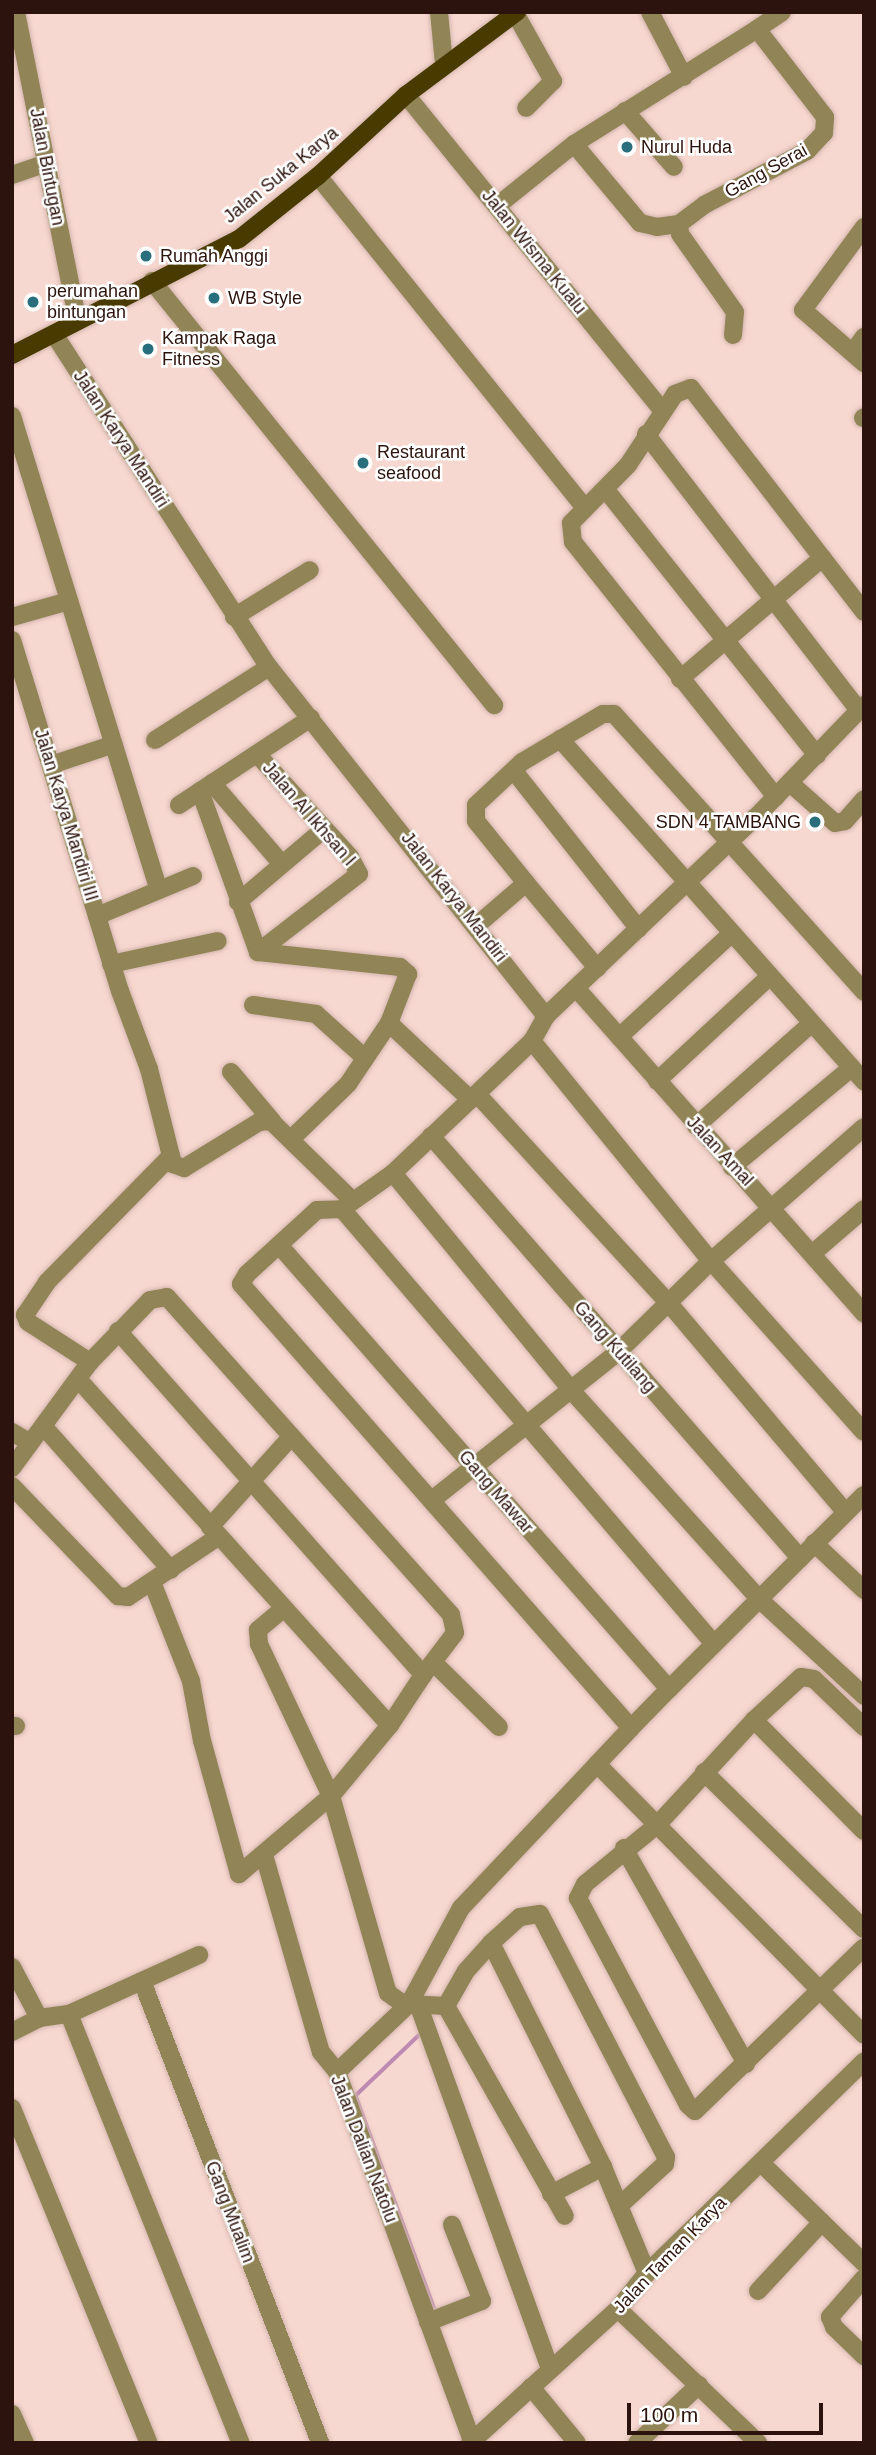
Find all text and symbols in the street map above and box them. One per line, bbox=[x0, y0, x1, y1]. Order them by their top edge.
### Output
street label: Jalan Bintugan bbox=[25, 106, 69, 228]
street label: Jalan Suka Karya bbox=[219, 122, 343, 228]
place label: Nurul Huda bbox=[641, 136, 732, 158]
marker: Nurul Huda bbox=[619, 139, 635, 155]
street label: Gang Serai bbox=[721, 139, 811, 203]
street label: Jalan Wisma Kualu bbox=[477, 185, 591, 319]
place label: Rumah Anggi bbox=[160, 245, 269, 267]
marker: Rumah Anggi bbox=[138, 248, 154, 264]
place label: perumahan bintungan bbox=[47, 281, 138, 324]
place label: WB Style bbox=[228, 287, 302, 309]
marker: WB Style bbox=[206, 290, 222, 306]
marker: perumahan bintungan bbox=[25, 294, 41, 310]
place label: Kampak Raga Fitness bbox=[162, 328, 276, 370]
marker: Kampak Raga Fitness bbox=[140, 341, 156, 357]
street label: Jalan Karya Mandiri bbox=[69, 366, 173, 512]
place label: Restaurant seafood bbox=[377, 442, 465, 484]
marker: Restaurant seafood bbox=[355, 455, 371, 471]
street label: Jalan Karya Mandiri III bbox=[29, 726, 103, 904]
street label: Jalan Al Ikhsan I bbox=[258, 757, 360, 871]
place label: SDN 4 TAMBANG bbox=[655, 811, 801, 833]
marker: SDN 4 TAMBANG bbox=[807, 814, 823, 830]
street label: Jalan Karya Mandiri bbox=[397, 828, 511, 966]
street label: Jalan Amal bbox=[682, 1111, 758, 1191]
street label: Gang Kutilang bbox=[569, 1297, 661, 1397]
street label: Gang Mawar bbox=[454, 1446, 538, 1538]
street label: Jalan Dalian Natolu bbox=[326, 2072, 402, 2226]
street label: Gang Mualim bbox=[201, 2158, 259, 2266]
street label: Jalan Taman Karya bbox=[609, 2192, 731, 2318]
scale bar bbox=[631, 2388, 827, 2432]
text: 100 m bbox=[640, 2403, 698, 2426]

